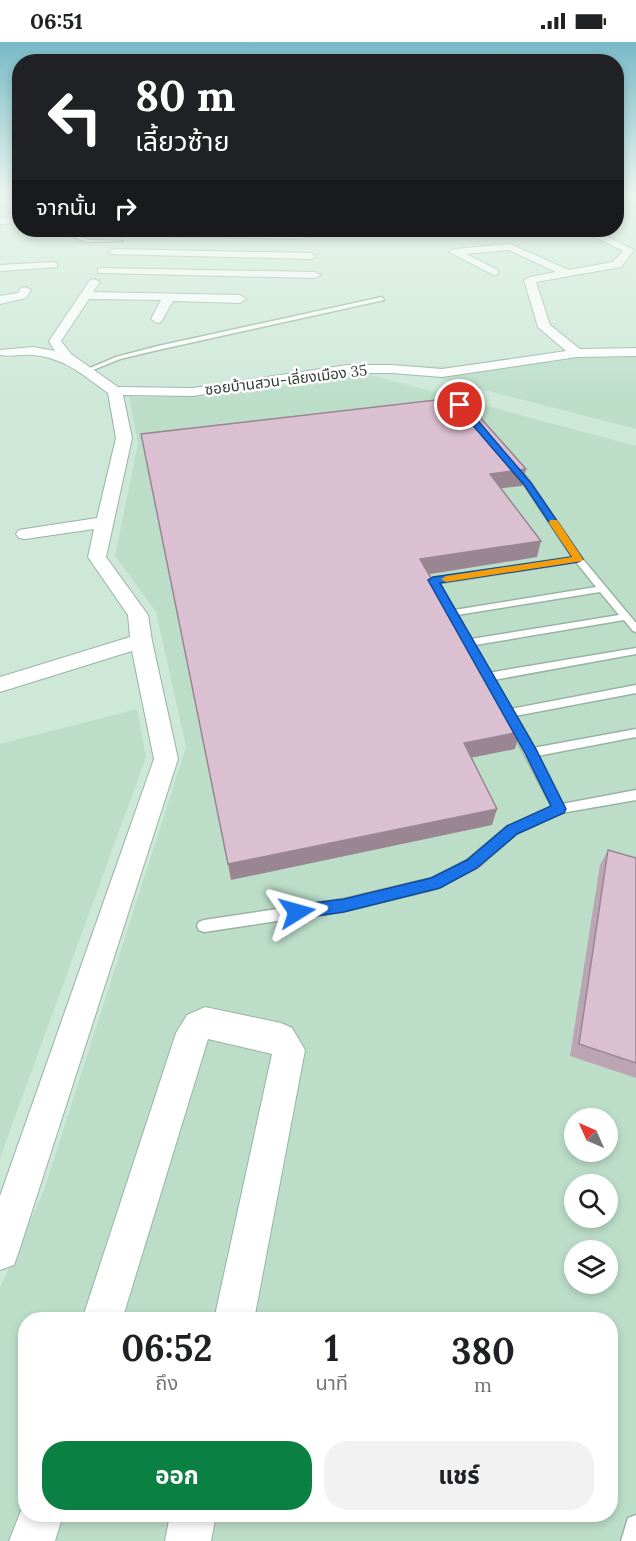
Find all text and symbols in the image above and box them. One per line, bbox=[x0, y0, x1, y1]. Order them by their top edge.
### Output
text: 06:51 bbox=[30, 7, 83, 35]
text: 80 m bbox=[135, 69, 235, 123]
icon: left bbox=[36, 78, 114, 156]
text: เลี้ยวซ้าย bbox=[135, 124, 229, 158]
icon: right bbox=[109, 192, 142, 225]
text: จากนั้น bbox=[36, 193, 97, 221]
street label: ซอยบ้านสวน-เลี่ยงเมือง 35 bbox=[204, 359, 368, 399]
pin bbox=[434, 379, 485, 430]
icon: arrive bbox=[443, 388, 476, 421]
position arrow bbox=[265, 880, 329, 944]
north arrow bbox=[564, 1108, 618, 1162]
map controls bbox=[564, 1108, 618, 1294]
button: search bbox=[564, 1174, 618, 1228]
button: layers bbox=[564, 1240, 618, 1294]
text: 06:52 bbox=[121, 1325, 212, 1371]
text: 1 bbox=[324, 1325, 339, 1371]
text: 380 bbox=[451, 1328, 515, 1374]
text: ถึง bbox=[155, 1370, 178, 1395]
text: นาที bbox=[315, 1370, 348, 1395]
text: m bbox=[474, 1372, 492, 1397]
button: ออก bbox=[42, 1441, 312, 1510]
button: แชร์ bbox=[324, 1441, 594, 1510]

